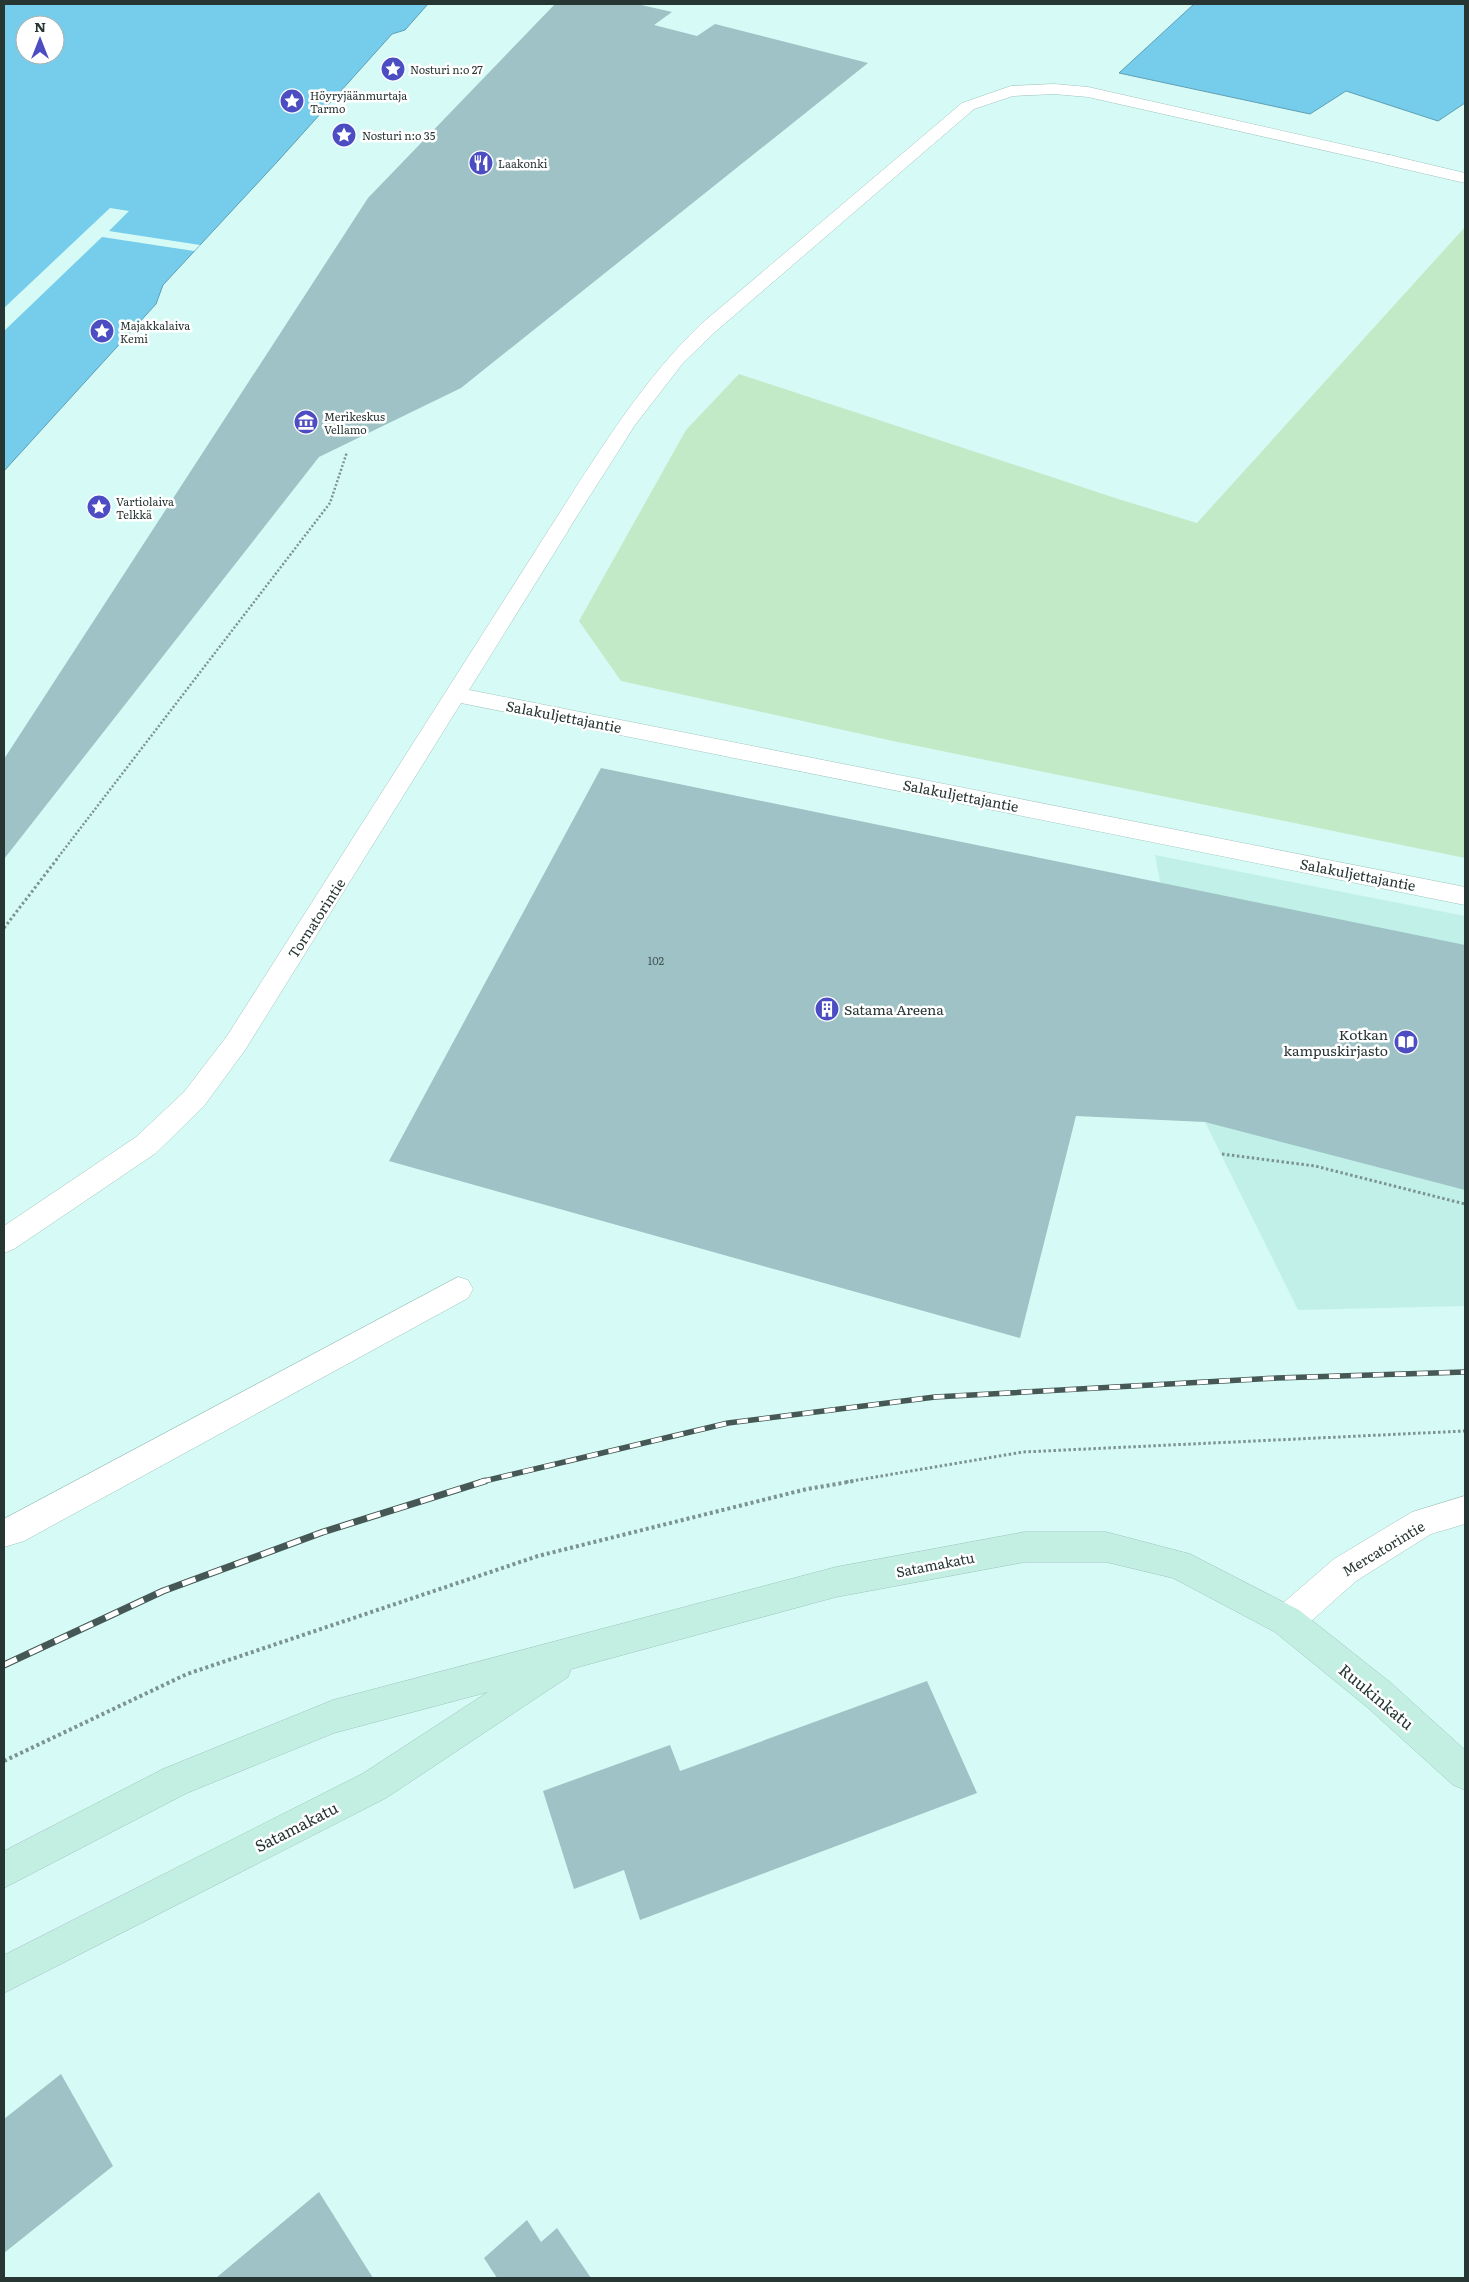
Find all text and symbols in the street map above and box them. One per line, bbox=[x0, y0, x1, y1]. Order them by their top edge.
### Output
north arrow bbox=[15, 15, 65, 65]
text: N bbox=[34, 16, 46, 36]
place icon: Nosturi n:o 27 bbox=[380, 56, 406, 82]
place label: Nosturi n:o 27 bbox=[410, 61, 483, 77]
place label: Höyryjäänmurtaja Tarmo bbox=[310, 87, 407, 116]
place icon: Höyryjäänmurtaja Tarmo bbox=[279, 88, 305, 114]
place icon: Nosturi n:o 35 bbox=[331, 122, 357, 148]
place label: Nosturi n:o 35 bbox=[362, 127, 436, 143]
restaurant icon: Laakonki bbox=[468, 150, 494, 176]
place label: Laakonki bbox=[498, 155, 548, 171]
place label: Majakkalaiva Kemi bbox=[120, 317, 190, 346]
place icon: Majakkalaiva Kemi bbox=[89, 318, 115, 344]
place label: Merikeskus Vellamo bbox=[324, 408, 385, 437]
museum icon: Merikeskus Vellamo bbox=[293, 409, 319, 435]
place label: Vartiolaiva Telkkä bbox=[116, 493, 174, 522]
place icon: Vartiolaiva Telkkä bbox=[86, 494, 112, 520]
street label: Salakuljettajantie bbox=[504, 695, 624, 737]
street label: Salakuljettajantie bbox=[901, 774, 1021, 816]
street label: Salakuljettajantie bbox=[1298, 853, 1418, 895]
street label: Tornatorintie bbox=[283, 874, 349, 962]
house number: 102 bbox=[648, 952, 665, 968]
building icon: Satama Areena bbox=[814, 996, 840, 1022]
place label: Satama Areena bbox=[844, 999, 944, 1019]
place label: Kotkan kampuskirjasto bbox=[1284, 1024, 1388, 1060]
library icon: Kotkan kampuskirjasto bbox=[1393, 1029, 1419, 1055]
street label: Mercatorintie bbox=[1338, 1516, 1428, 1580]
street label: Satamakatu bbox=[894, 1547, 976, 1581]
street label: Ruukinkatu bbox=[1334, 1658, 1420, 1734]
street label: Satamakatu bbox=[250, 1795, 342, 1857]

